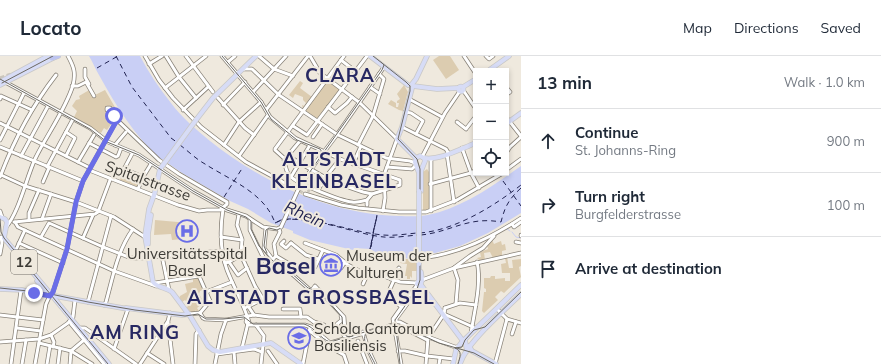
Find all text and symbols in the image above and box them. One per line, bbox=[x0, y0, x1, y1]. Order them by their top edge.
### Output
text: Locato bbox=[20, 16, 81, 40]
text: Map bbox=[683, 19, 712, 37]
text: Directions bbox=[734, 19, 799, 37]
text: Saved bbox=[821, 19, 861, 37]
district label: CLARA bbox=[305, 63, 375, 87]
map controls bbox=[473, 68, 509, 176]
button: + bbox=[473, 68, 509, 104]
text: 13 min bbox=[537, 72, 592, 93]
text: Walk · 1.0 km bbox=[784, 74, 865, 90]
button: − bbox=[473, 104, 509, 140]
route start bbox=[105, 107, 123, 125]
text: Continue bbox=[575, 123, 638, 142]
icon: ahead bbox=[537, 130, 559, 152]
text: 900 m bbox=[827, 133, 865, 149]
button: locate bbox=[473, 140, 509, 176]
text: St. Johanns-Ring bbox=[575, 142, 676, 158]
district label: ALTSTADT KLEINBASEL bbox=[271, 147, 397, 193]
street label: Spitalstrasse bbox=[103, 156, 194, 205]
text: Turn right bbox=[575, 187, 645, 206]
icon: right bbox=[537, 194, 559, 216]
water label: Rhein bbox=[282, 196, 328, 232]
text: 100 m bbox=[827, 197, 865, 213]
text: Burgfelderstrasse bbox=[575, 206, 681, 222]
hospital icon: Universitätsspital Basel bbox=[174, 218, 200, 244]
place label: Universitätsspital Basel bbox=[127, 244, 247, 280]
place label: Museum der Kulturen bbox=[346, 246, 432, 282]
road number: 12 bbox=[11, 250, 37, 274]
district label: Basel bbox=[256, 251, 316, 280]
museum icon: Museum der Kulturen bbox=[318, 252, 344, 278]
icon: arrive bbox=[537, 258, 559, 280]
text: Arrive at destination bbox=[575, 259, 722, 278]
route end bbox=[25, 284, 43, 302]
district label: ALTSTADT GROSSBASEL bbox=[187, 285, 435, 309]
place label: Schola Cantorum Basiliensis bbox=[314, 319, 433, 355]
district label: AM RING bbox=[90, 320, 180, 344]
school or university icon: Schola Cantorum Basiliensis bbox=[286, 325, 312, 351]

